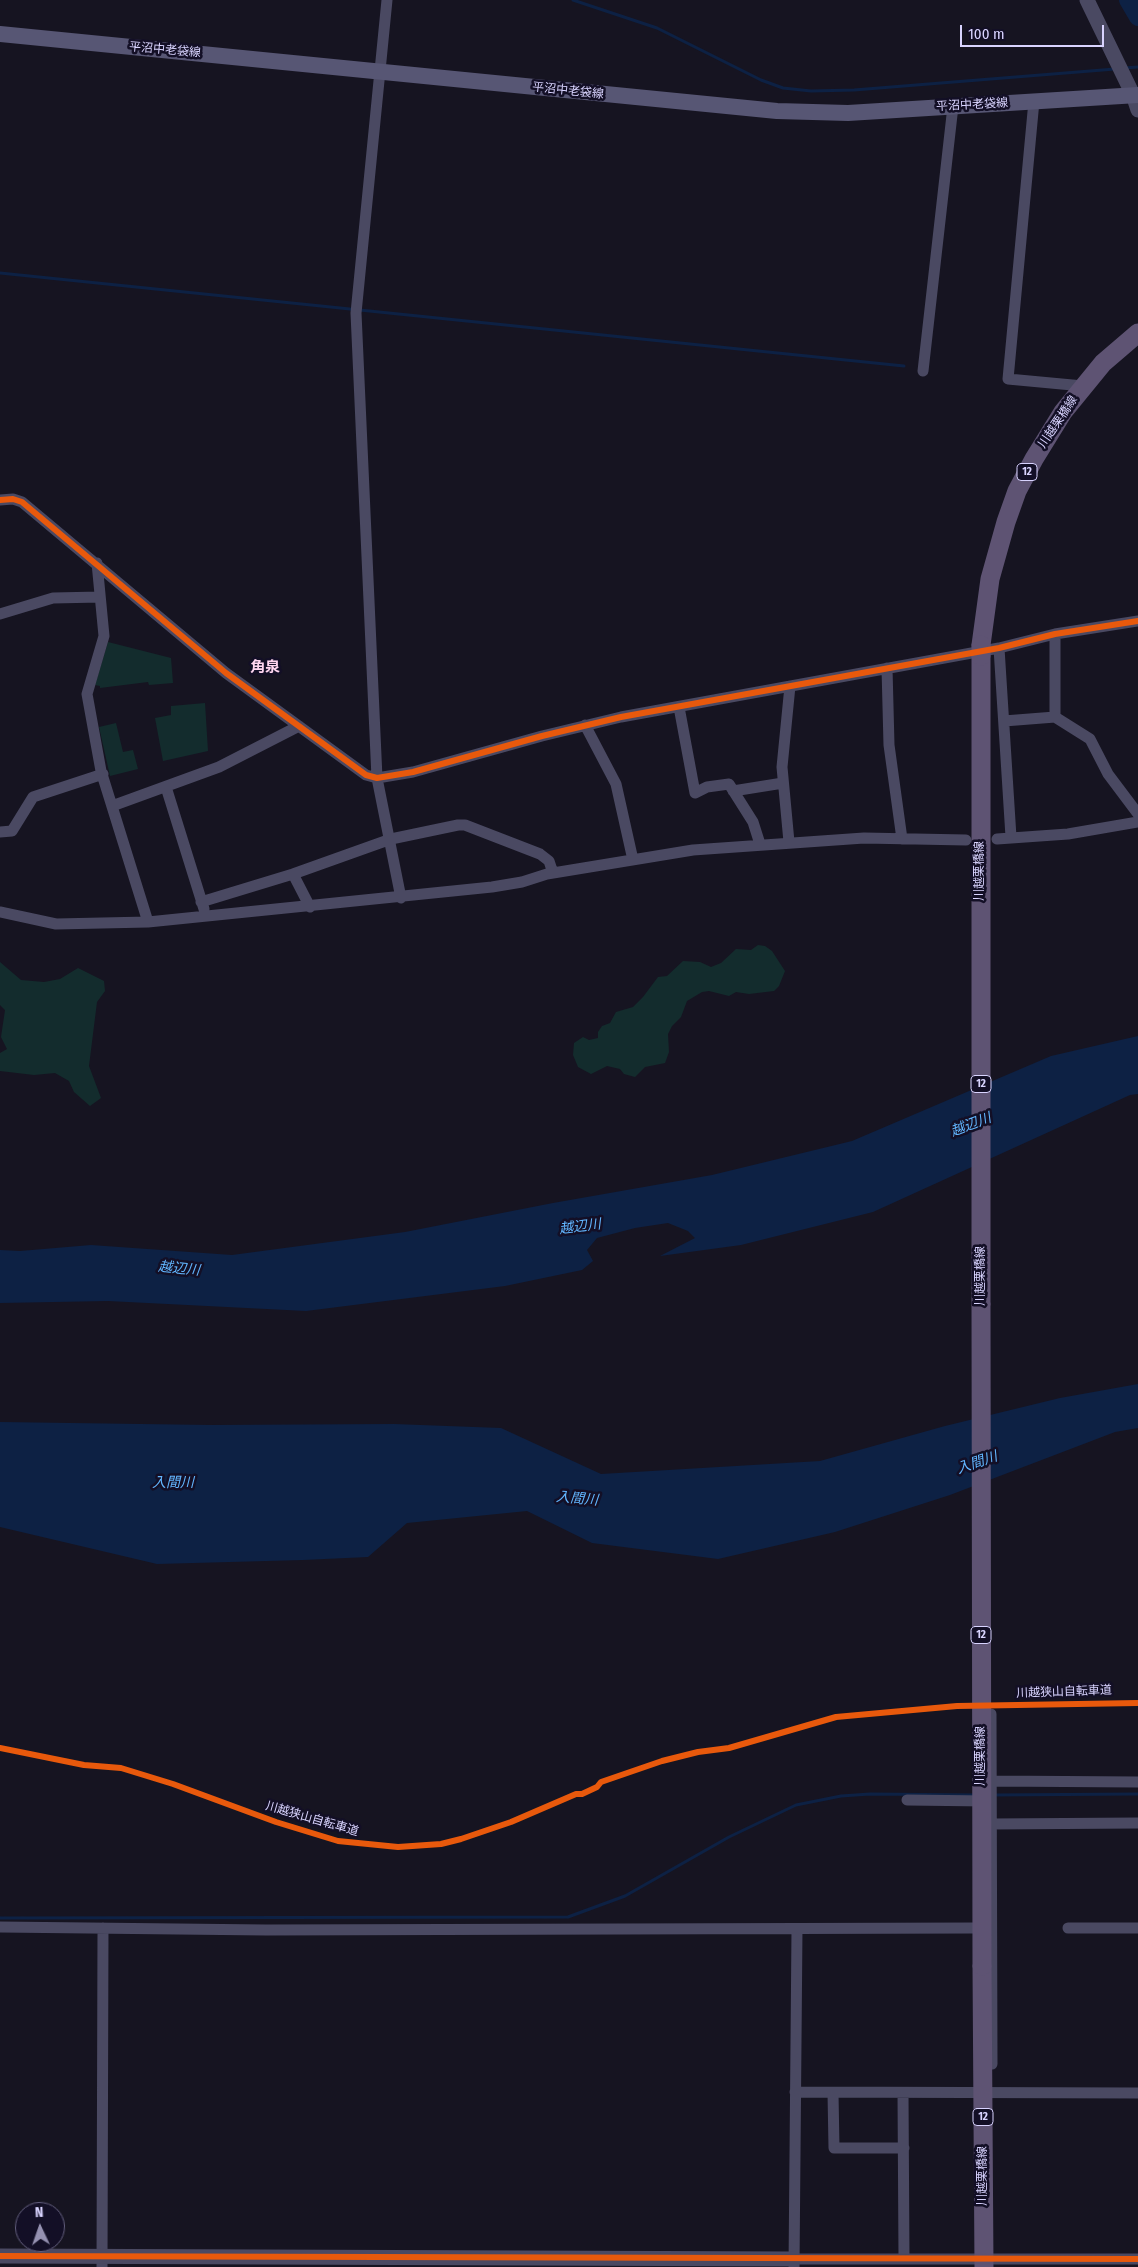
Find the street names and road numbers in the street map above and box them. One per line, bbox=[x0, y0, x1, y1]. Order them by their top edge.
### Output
street label: 平沼中老袋線 bbox=[129, 40, 201, 60]
street label: 平沼中老袋線 bbox=[531, 80, 605, 102]
street label: 平沼中老袋線 bbox=[936, 96, 1008, 114]
street label: 川越栗橋線 bbox=[1035, 393, 1081, 451]
road number: 12 bbox=[1017, 464, 1037, 481]
street label: 川越栗橋線 bbox=[973, 841, 987, 901]
road number: 12 bbox=[971, 1076, 991, 1092]
street label: 川越栗橋線 bbox=[974, 1246, 988, 1306]
road number: 12 bbox=[971, 1626, 991, 1644]
street label: 川越狭山自転車道 bbox=[1016, 1683, 1112, 1701]
street label: 川越栗橋線 bbox=[974, 1726, 988, 1786]
street label: 川越狭山自転車道 bbox=[264, 1799, 360, 1839]
road number: 12 bbox=[973, 2108, 993, 2126]
street label: 川越栗橋線 bbox=[976, 2146, 990, 2206]

